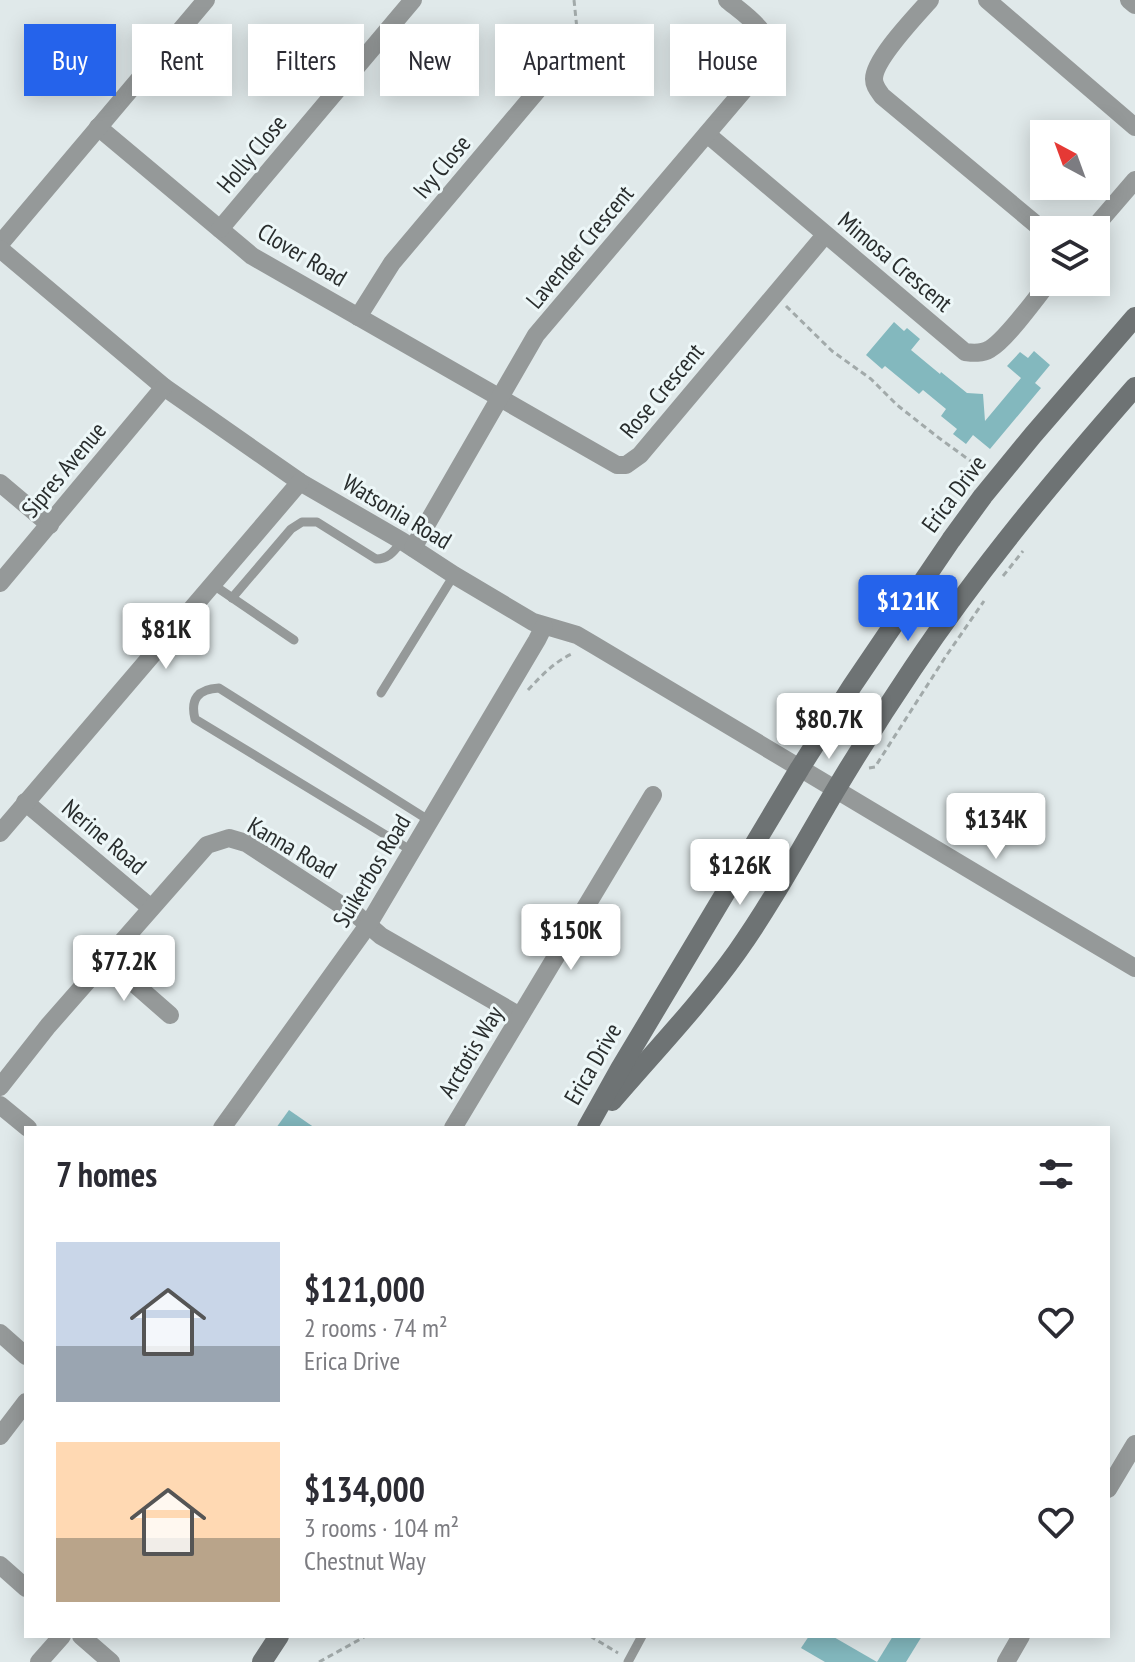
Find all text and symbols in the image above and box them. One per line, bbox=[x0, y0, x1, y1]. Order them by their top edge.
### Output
chip: Buy bbox=[24, 24, 116, 96]
chip: Rent bbox=[132, 24, 232, 96]
chip: Filters bbox=[248, 24, 364, 96]
chip: New bbox=[380, 24, 479, 96]
chip: Apartment bbox=[495, 24, 654, 96]
chip: House bbox=[670, 24, 786, 96]
street label: Holly Close bbox=[210, 108, 293, 199]
north arrow bbox=[1030, 120, 1110, 200]
map controls bbox=[1030, 120, 1110, 296]
street label: Ivy Close bbox=[406, 129, 477, 205]
street label: Lavender Crescent bbox=[519, 178, 640, 315]
street label: Mimosa Crescent bbox=[832, 205, 959, 319]
street label: Clover Road bbox=[252, 216, 352, 293]
button: layers bbox=[1030, 216, 1110, 296]
street label: Rose Crescent bbox=[613, 337, 711, 445]
street label: Sipres Avenue bbox=[15, 415, 113, 524]
street label: Erica Drive bbox=[914, 449, 993, 539]
street label: Watsonia Road bbox=[337, 467, 457, 556]
pin: $121K bbox=[852, 575, 964, 643]
text: $121K bbox=[876, 584, 940, 617]
pin: $81K bbox=[119, 603, 213, 671]
text: $81K bbox=[141, 612, 191, 645]
pin: $80.7K bbox=[764, 693, 894, 761]
text: $80.7K bbox=[795, 702, 863, 735]
street label: Nerine Road bbox=[56, 792, 153, 881]
pin: $134K bbox=[940, 793, 1052, 861]
text: $134K bbox=[964, 802, 1028, 835]
street label: Suikerbos Road bbox=[326, 809, 417, 933]
street label: Kanna Road bbox=[242, 810, 342, 885]
pin: $126K bbox=[684, 839, 796, 907]
text: $126K bbox=[708, 848, 772, 881]
pin: $150K bbox=[515, 904, 627, 972]
text: $150K bbox=[539, 913, 603, 946]
pin: $77.2K bbox=[59, 935, 189, 1003]
text: $77.2K bbox=[91, 944, 157, 977]
street label: Arctotis Way bbox=[431, 1000, 510, 1103]
street label: Erica Drive bbox=[557, 1017, 628, 1110]
text: 7 homes bbox=[56, 1152, 157, 1196]
icon: filters bbox=[1034, 1152, 1078, 1196]
text: $121,000 bbox=[304, 1267, 425, 1311]
icon: home bbox=[120, 1274, 216, 1370]
icon: heart bbox=[1034, 1300, 1078, 1344]
text: 2 rooms · 74 m² bbox=[304, 1311, 448, 1344]
text: Erica Drive bbox=[304, 1344, 400, 1377]
text: $134,000 bbox=[304, 1467, 425, 1511]
icon: home bbox=[120, 1474, 216, 1570]
icon: heart bbox=[1034, 1500, 1078, 1544]
text: 3 rooms · 104 m² bbox=[304, 1511, 459, 1544]
text: Chestnut Way bbox=[304, 1544, 426, 1577]

